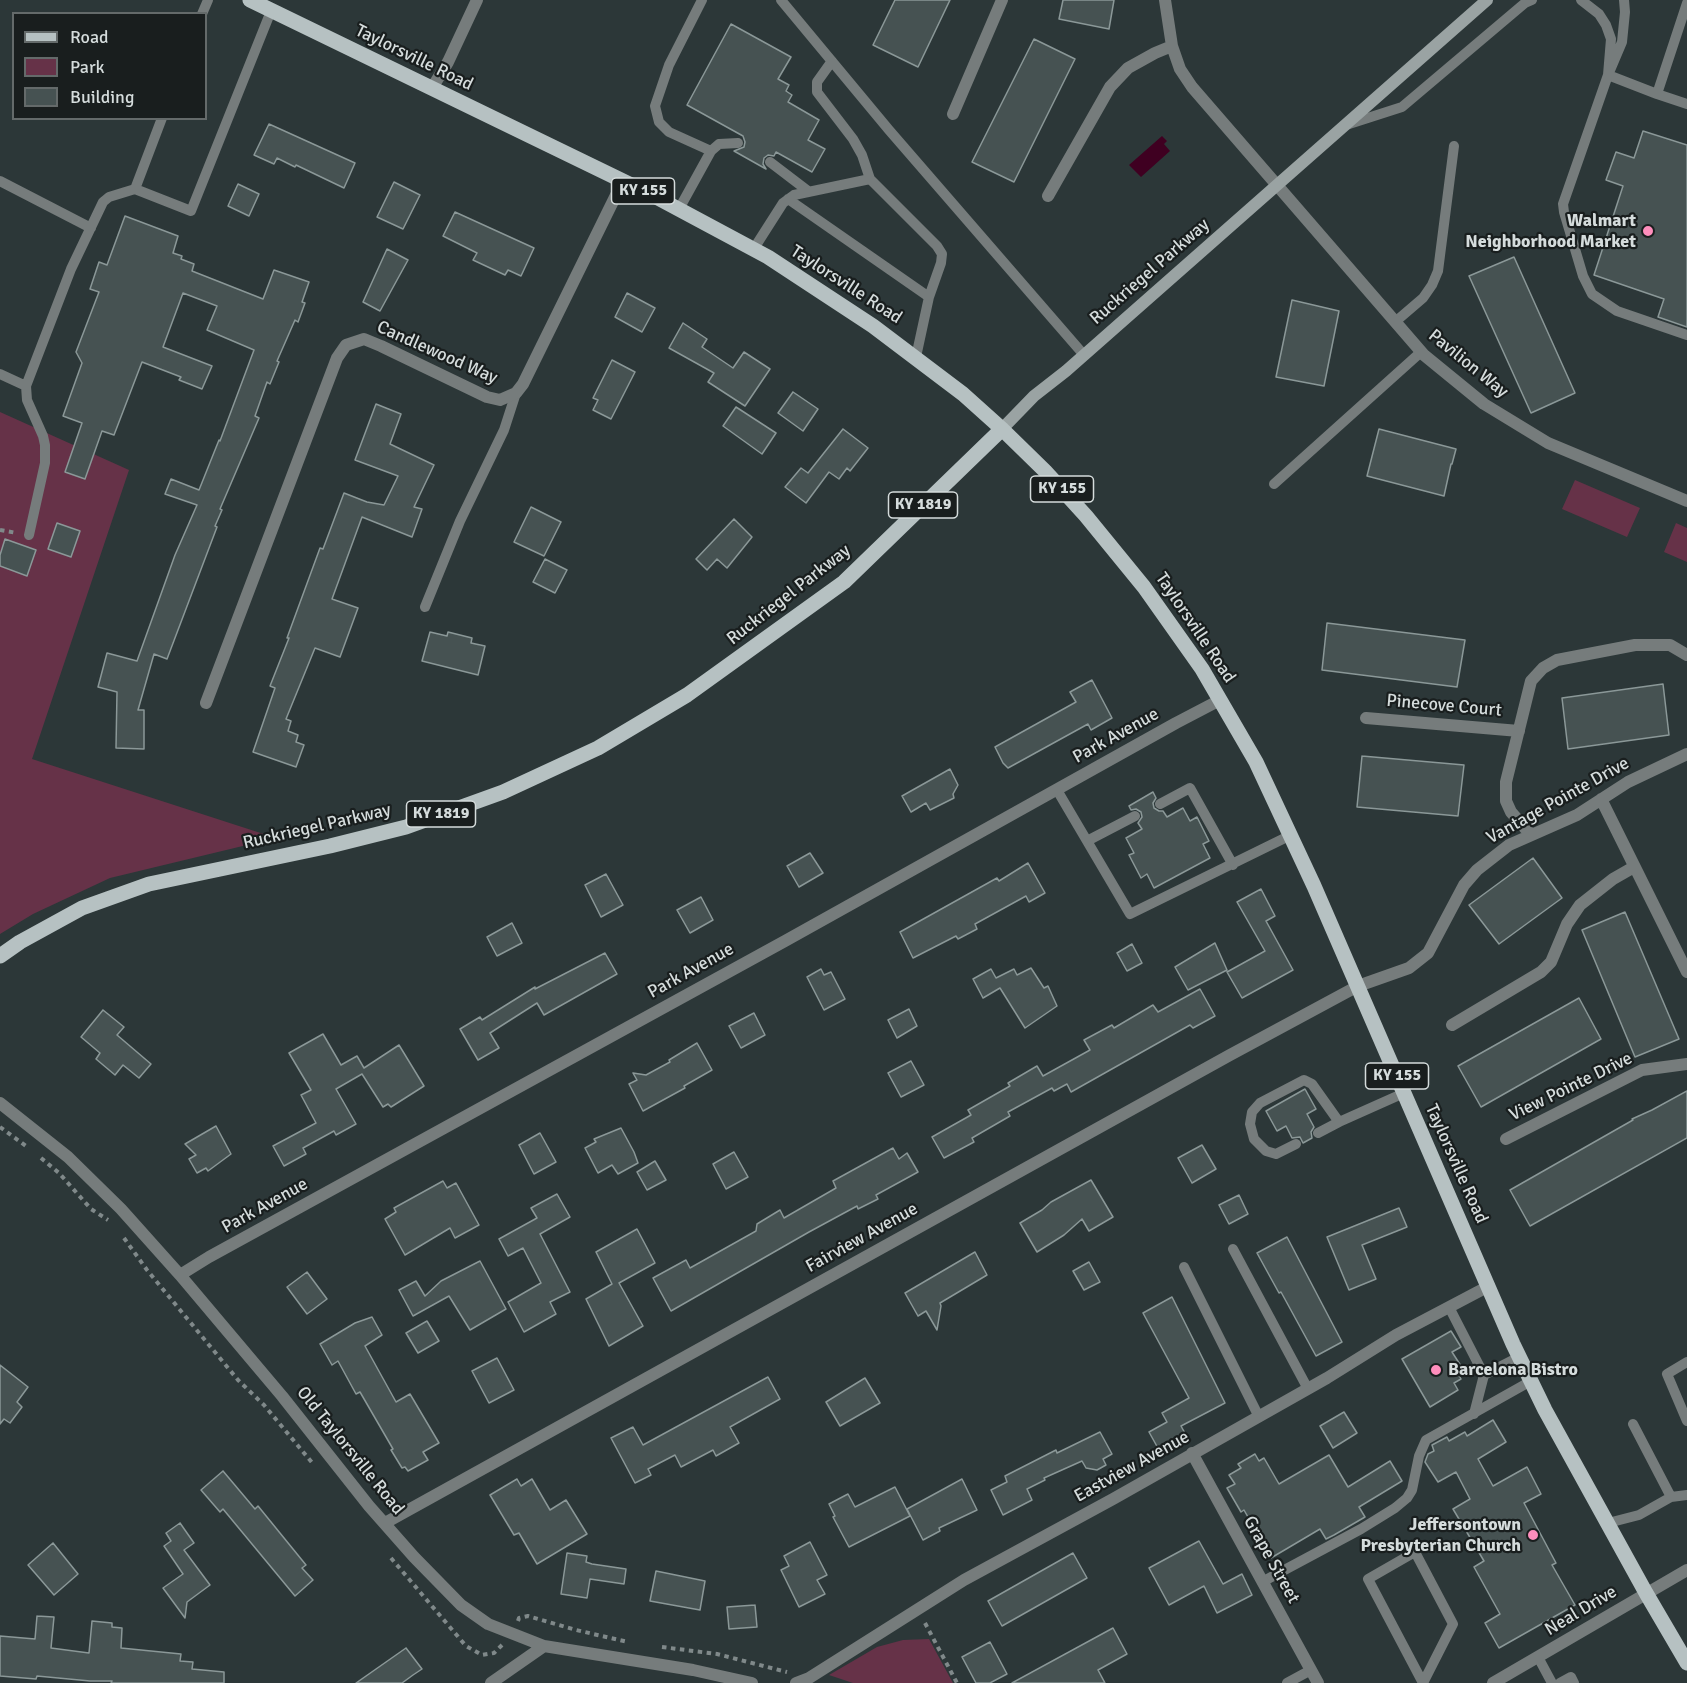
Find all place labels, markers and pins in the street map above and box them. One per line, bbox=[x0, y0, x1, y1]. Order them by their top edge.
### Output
place label: Walmart Neighborhood Market bbox=[1465, 210, 1636, 252]
marker: Walmart Neighborhood Market bbox=[1641, 224, 1655, 238]
place label: Barcelona Bistro bbox=[1448, 1359, 1578, 1381]
marker: Barcelona Bistro bbox=[1429, 1363, 1443, 1377]
place label: Jeffersontown Presbyterian Church bbox=[1360, 1514, 1521, 1556]
marker: Jeffersontown Presbyterian Church bbox=[1526, 1528, 1540, 1542]

